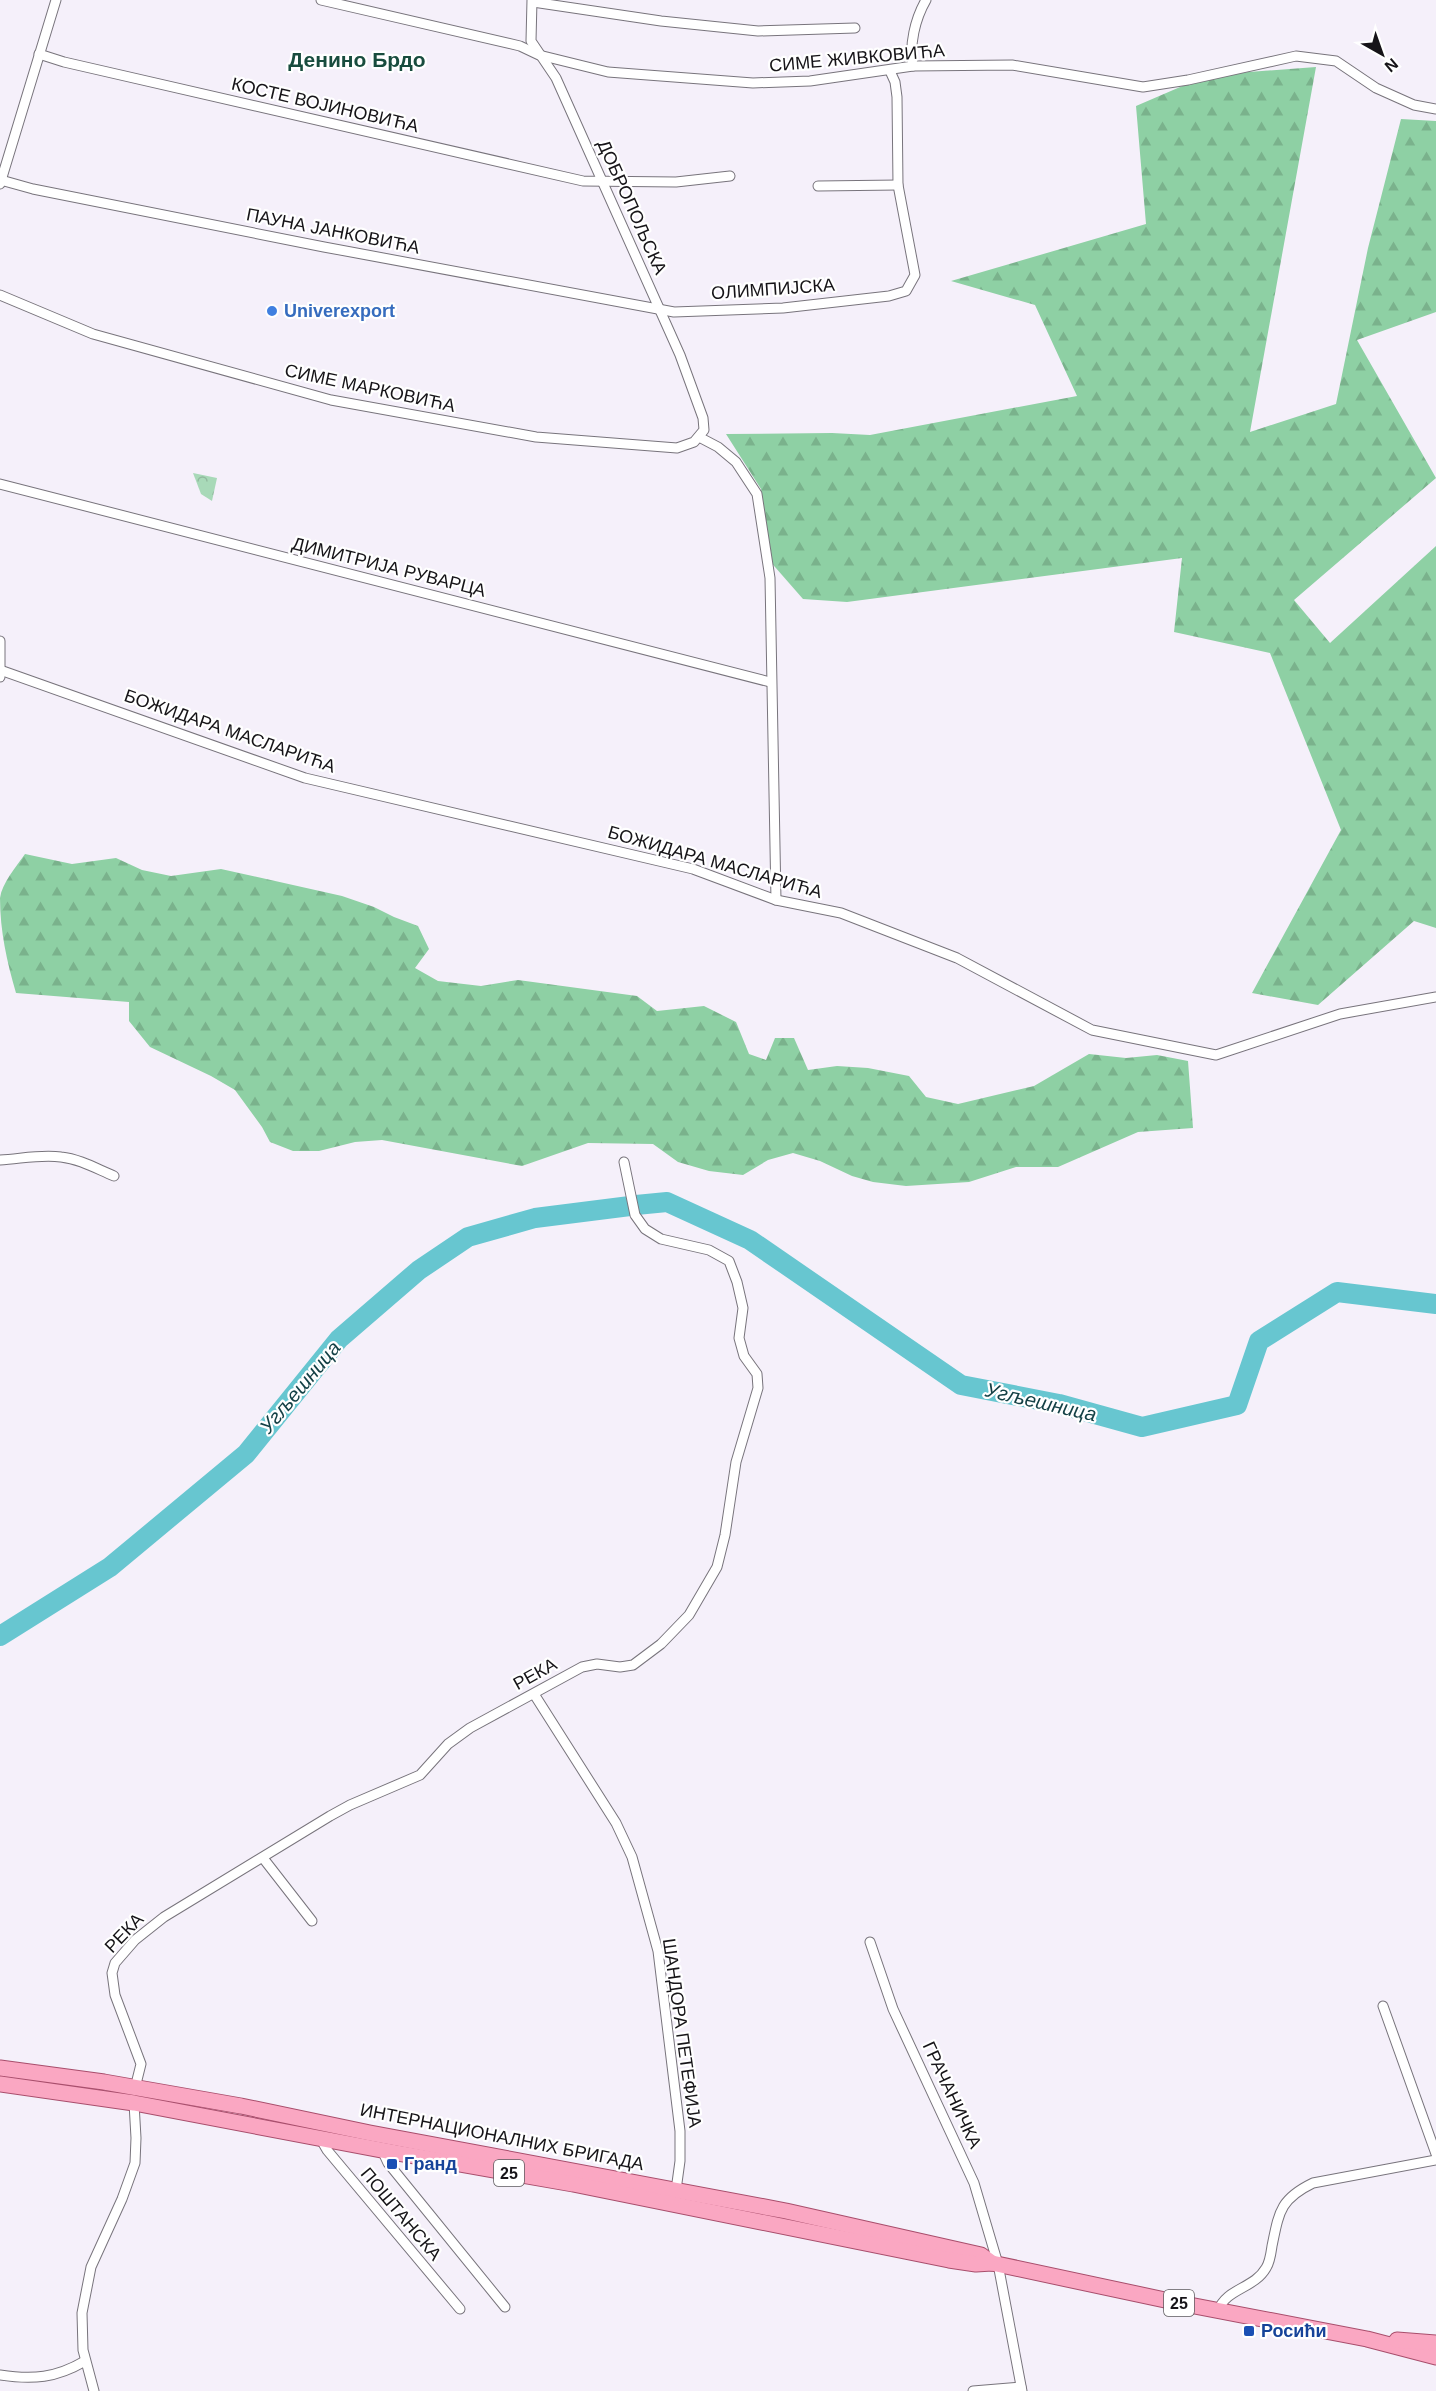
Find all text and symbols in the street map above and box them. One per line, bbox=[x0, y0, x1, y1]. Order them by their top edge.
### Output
north arrow bbox=[1352, 24, 1412, 84]
street label: СИМЕ ЖИВКОВИЋА bbox=[768, 40, 946, 76]
district label: Денино Брдо bbox=[288, 48, 426, 71]
text: N bbox=[1381, 55, 1401, 75]
street label: КОСТЕ ВОЈИНОВИЋА bbox=[230, 74, 420, 136]
street label: ДОБРОПОЉСКА bbox=[593, 137, 671, 277]
street label: ПАУНА ЈАНКОВИЋА bbox=[245, 204, 421, 258]
street label: ОЛИМПИЈСКА bbox=[710, 275, 836, 303]
place label: Univerexport bbox=[284, 301, 395, 321]
marker: Univerexport bbox=[265, 304, 279, 318]
street label: СИМЕ МАРКОВИЋА bbox=[283, 360, 457, 416]
street label: ДИМИТРИЈА РУВАРЦА bbox=[290, 533, 488, 601]
street label: БОЖИДАРА МАСЛАРИЋА bbox=[122, 685, 338, 777]
street label: БОЖИДАРА МАСЛАРИЋА bbox=[606, 822, 824, 902]
water label: Угљешница bbox=[255, 1337, 345, 1438]
water label: Угљешница bbox=[982, 1378, 1099, 1425]
street label: РЕКА bbox=[510, 1654, 560, 1694]
street label: РЕКА bbox=[101, 1909, 147, 1957]
street label: ШАНДОРА ПЕТЕФИЈА bbox=[659, 1937, 705, 2129]
street label: ГРАЧАНИЧКА bbox=[919, 2038, 985, 2152]
street label: ИНТЕРНАЦИОНАЛНИХ БРИГАДА bbox=[359, 2100, 645, 2174]
place label: Гранд bbox=[404, 2154, 457, 2174]
marker: Гранд bbox=[385, 2157, 399, 2171]
road number: 25 bbox=[494, 2160, 524, 2186]
street label: ПОШТАНСКА bbox=[357, 2164, 445, 2264]
road number: 25 bbox=[1164, 2290, 1194, 2316]
place label: Росићи bbox=[1261, 2321, 1326, 2341]
marker: Росићи bbox=[1242, 2324, 1256, 2338]

